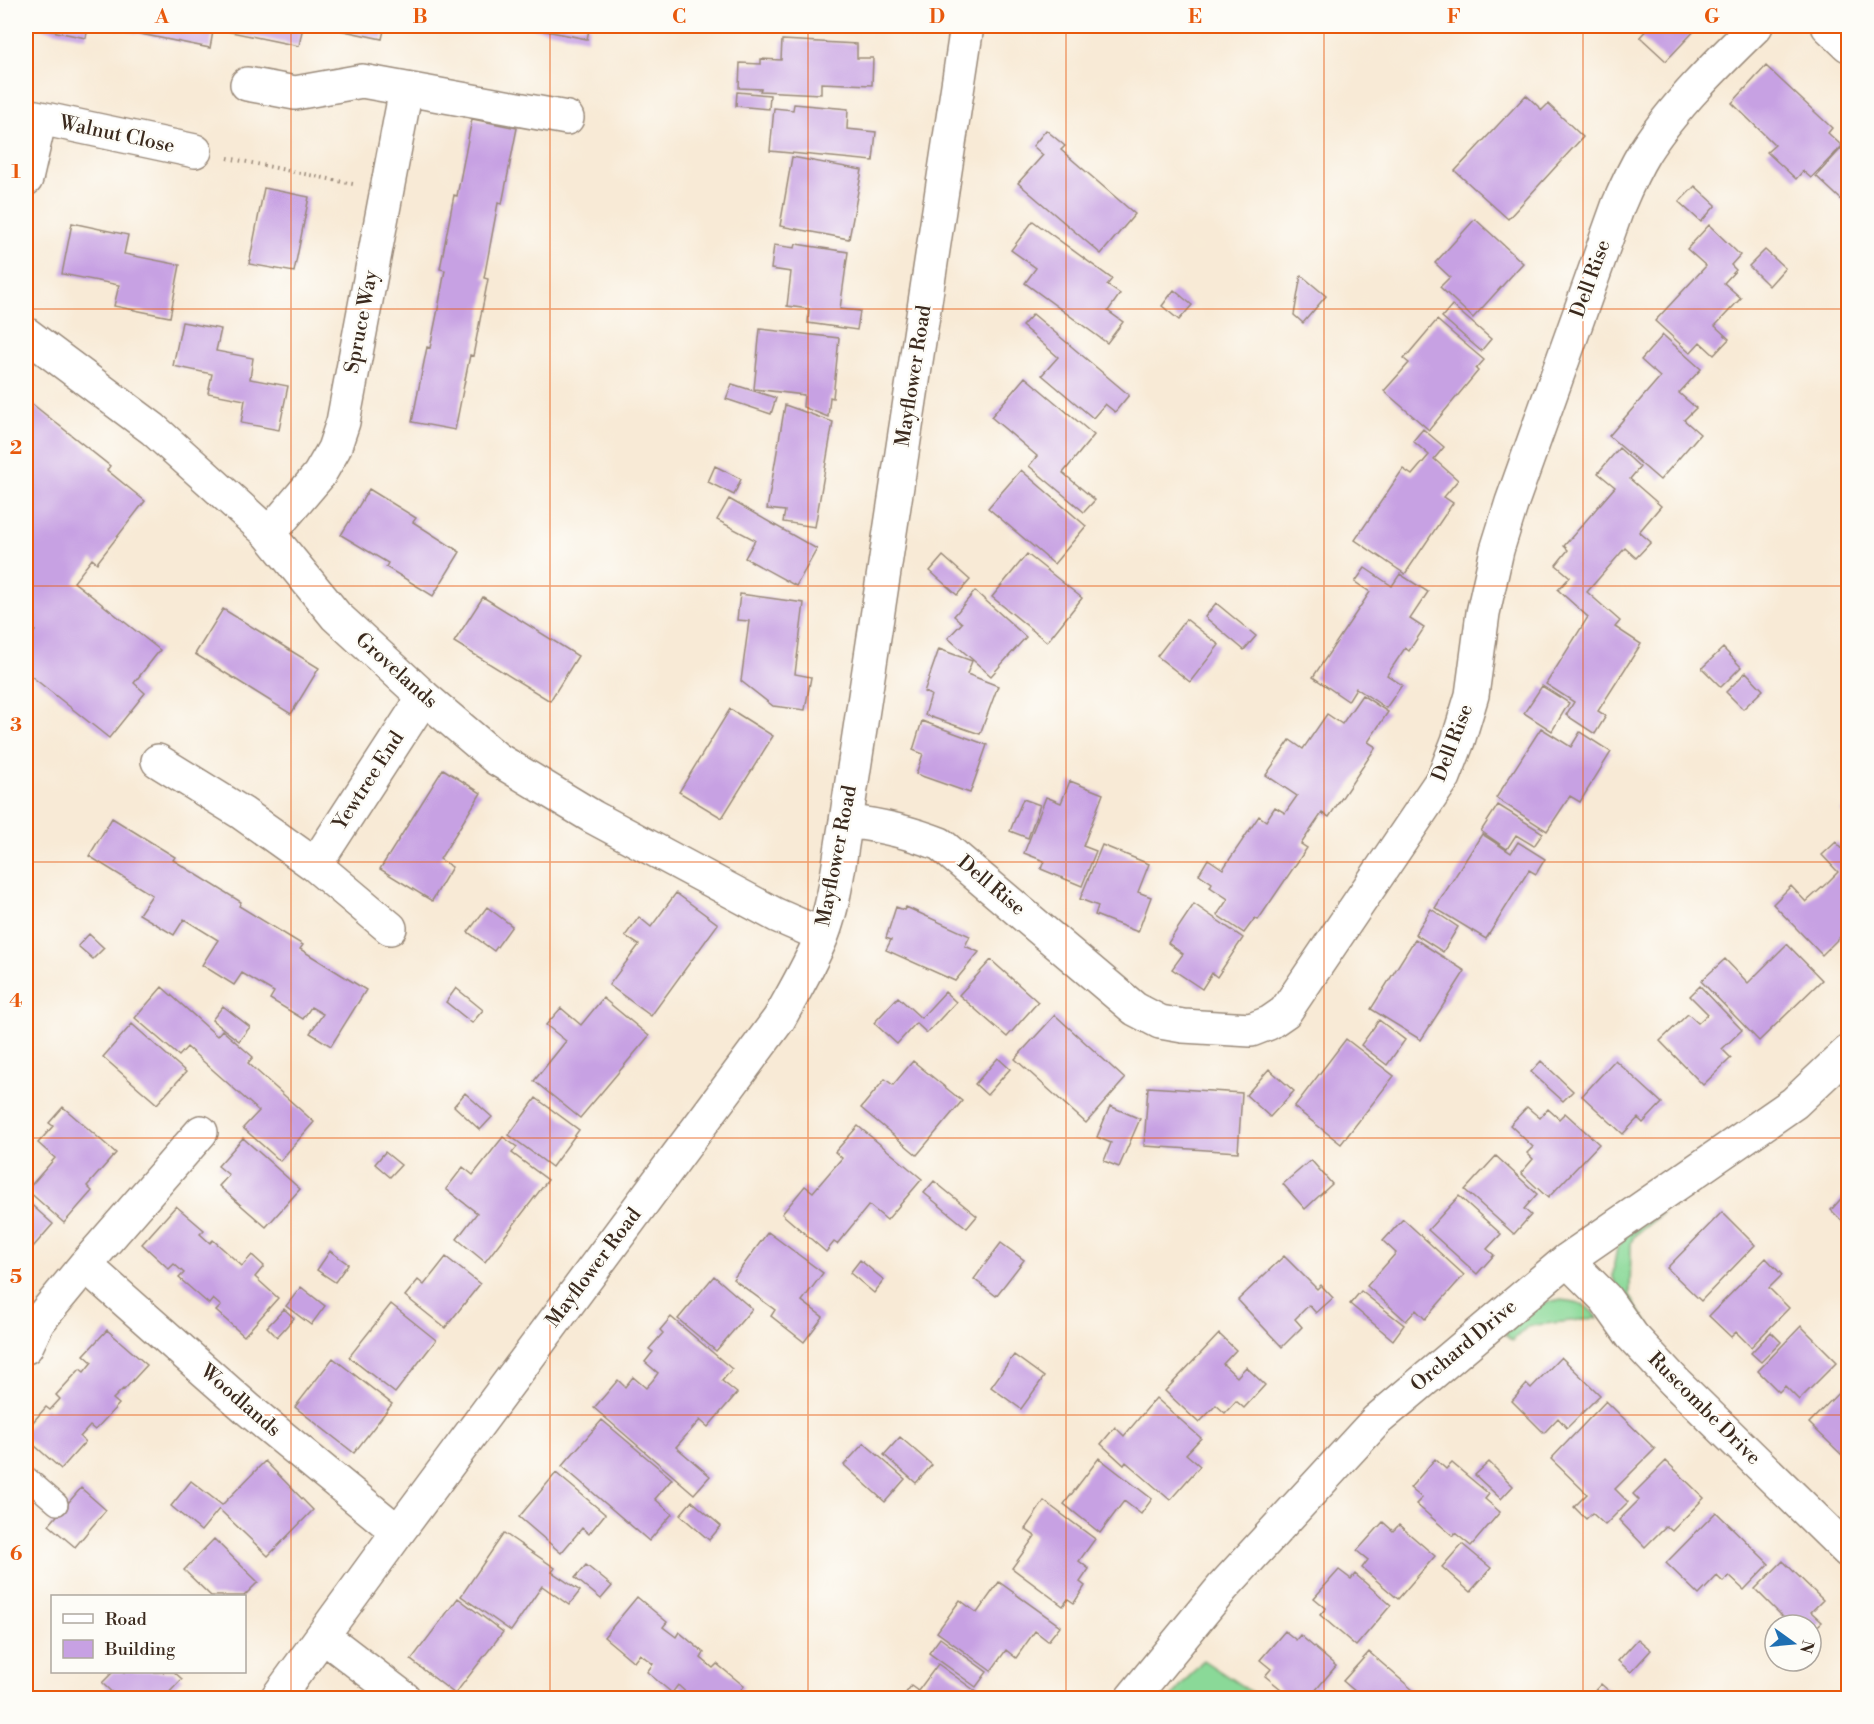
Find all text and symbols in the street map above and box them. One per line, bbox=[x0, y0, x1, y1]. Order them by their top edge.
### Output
text: A bbox=[154, 5, 170, 30]
text: B bbox=[412, 5, 428, 30]
text: C bbox=[672, 5, 686, 30]
text: D bbox=[929, 5, 945, 30]
text: E bbox=[1188, 5, 1202, 30]
text: F bbox=[1447, 5, 1461, 30]
text: G bbox=[1704, 5, 1720, 30]
street label: Walnut Close bbox=[56, 110, 177, 159]
text: 1 bbox=[11, 160, 21, 185]
street label: Dell Rise bbox=[1565, 237, 1617, 321]
street label: Spruce Way bbox=[340, 268, 384, 376]
street label: Mayflower Road bbox=[890, 303, 938, 449]
text: 2 bbox=[10, 436, 22, 461]
street label: Grovelands bbox=[350, 628, 442, 714]
street label: Dell Rise bbox=[1427, 701, 1479, 785]
text: 3 bbox=[10, 713, 22, 738]
street label: Yewtree End bbox=[327, 726, 410, 836]
street label: Mayflower Road bbox=[811, 783, 863, 929]
street label: Dell Rise bbox=[952, 850, 1030, 922]
text: 4 bbox=[9, 989, 23, 1014]
street label: Mayflower Road bbox=[541, 1203, 647, 1333]
text: 5 bbox=[10, 1265, 22, 1290]
street label: Orchard Drive bbox=[1406, 1294, 1522, 1398]
street label: Ruscombe Drive bbox=[1642, 1347, 1766, 1471]
street label: Woodlands bbox=[194, 1359, 285, 1443]
text: 6 bbox=[10, 1542, 23, 1567]
legend bbox=[51, 1595, 246, 1673]
text: Road bbox=[105, 1608, 148, 1631]
north arrow bbox=[1763, 1613, 1823, 1673]
text: Building bbox=[104, 1638, 176, 1661]
text: N bbox=[1795, 1638, 1818, 1656]

